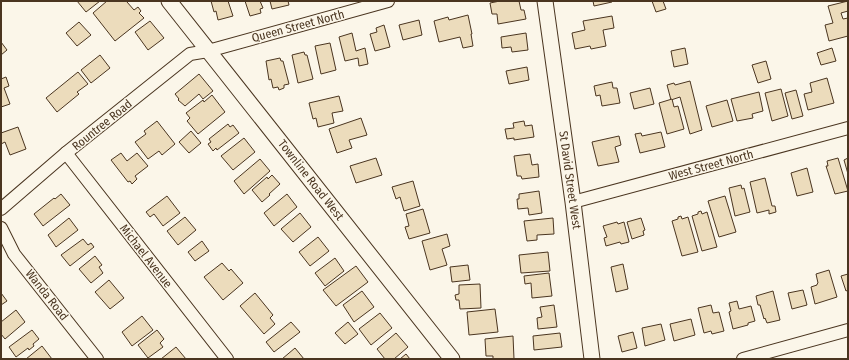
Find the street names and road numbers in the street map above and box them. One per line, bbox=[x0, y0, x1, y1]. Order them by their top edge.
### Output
street label: Queen Street North bbox=[250, 7, 346, 45]
street label: Rountree Road bbox=[69, 97, 135, 153]
street label: St David Street West bbox=[556, 130, 584, 230]
street label: Townline Road West bbox=[275, 137, 347, 223]
street label: West Street North bbox=[667, 147, 755, 183]
street label: Michael Avenue bbox=[117, 221, 175, 291]
street label: Wanda Road bbox=[23, 267, 71, 323]

